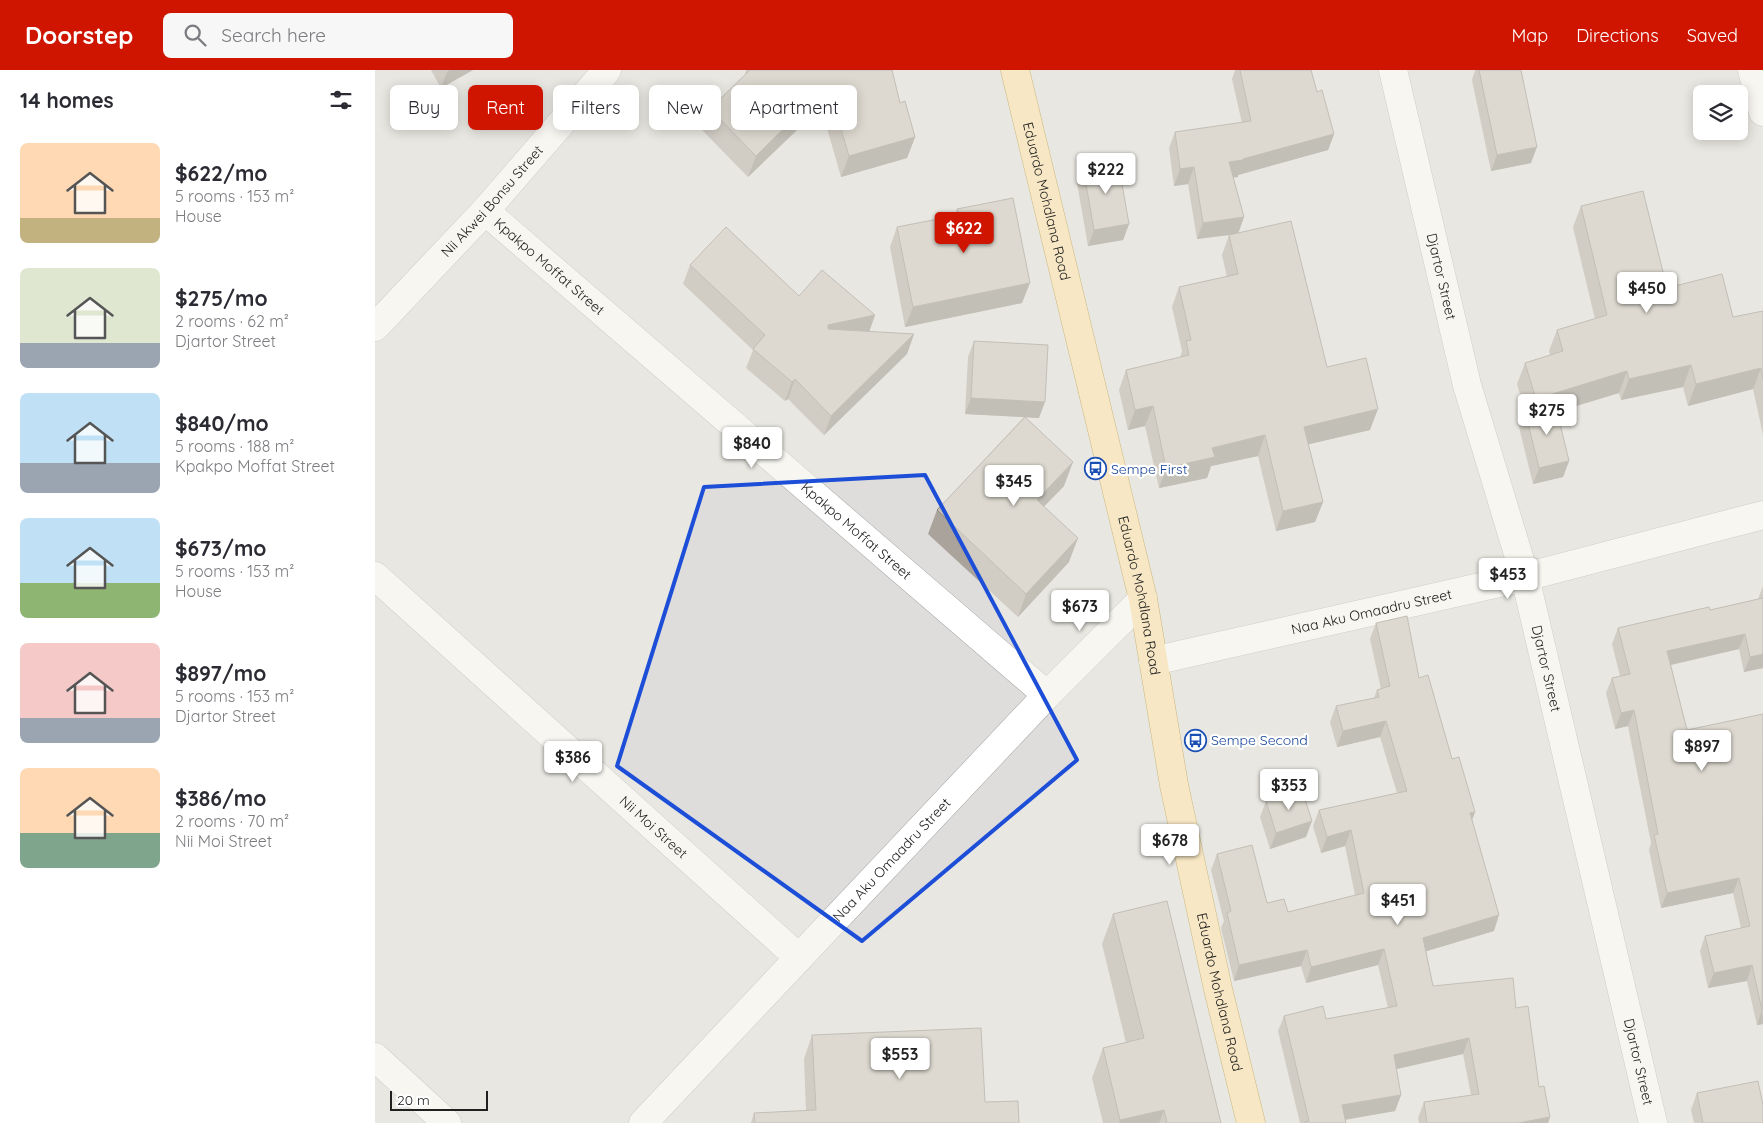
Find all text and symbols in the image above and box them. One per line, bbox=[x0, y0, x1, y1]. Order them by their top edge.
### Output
search box bbox=[163, 13, 513, 58]
text: Doorstep bbox=[25, 20, 133, 50]
icon: search bbox=[181, 21, 209, 49]
text: Search here bbox=[221, 23, 326, 47]
text: Map bbox=[1511, 24, 1548, 47]
text: Directions bbox=[1576, 24, 1659, 47]
text: Saved bbox=[1687, 24, 1738, 47]
chip: Buy bbox=[390, 85, 458, 130]
chip: Rent bbox=[468, 85, 543, 130]
chip: Filters bbox=[553, 85, 639, 130]
chip: New bbox=[649, 85, 721, 130]
chip: Apartment bbox=[731, 85, 857, 130]
map controls bbox=[1693, 85, 1748, 140]
button: layers bbox=[1693, 85, 1748, 140]
icon: filters bbox=[327, 86, 355, 114]
text: 14 homes bbox=[20, 87, 114, 113]
street label: Eduardo Mohdlana Road bbox=[1019, 120, 1075, 282]
street label: Nii Akwei Bonsu Street bbox=[437, 141, 547, 261]
pin: $222 bbox=[1076, 152, 1136, 195]
text: $222 bbox=[1088, 159, 1124, 179]
text: $622/mo bbox=[175, 160, 267, 186]
icon: home bbox=[60, 163, 120, 223]
text: 5 rooms · 153 m² bbox=[175, 186, 294, 206]
text: House bbox=[175, 206, 222, 226]
pin: $622 bbox=[934, 212, 994, 254]
street label: Kpakpo Moffat Street bbox=[490, 214, 609, 319]
text: $622 bbox=[946, 218, 982, 238]
street label: Djartor Street bbox=[1423, 231, 1460, 322]
pin: $450 bbox=[1617, 272, 1677, 314]
text: $450 bbox=[1628, 278, 1666, 298]
text: $275/mo bbox=[175, 285, 268, 311]
icon: home bbox=[60, 288, 120, 348]
text: 2 rooms · 62 m² bbox=[175, 311, 289, 331]
text: Djartor Street bbox=[175, 331, 276, 351]
pin: $275 bbox=[1517, 394, 1577, 436]
text: $275 bbox=[1529, 400, 1565, 420]
text: $840/mo bbox=[175, 410, 269, 436]
icon: home bbox=[60, 413, 120, 473]
pin: $840 bbox=[722, 426, 782, 469]
text: $840 bbox=[733, 433, 771, 453]
text: 5 rooms · 188 m² bbox=[175, 436, 294, 456]
text: Kpakpo Moffat Street bbox=[175, 456, 335, 476]
bus stop icon: Sempe First bbox=[1083, 457, 1107, 481]
place label: Sempe First bbox=[1111, 460, 1188, 478]
pin: $345 bbox=[984, 464, 1044, 507]
text: $345 bbox=[996, 471, 1032, 491]
street label: Kpakpo Moffat Street bbox=[797, 478, 915, 583]
street label: Eduardo Mohdlana Road bbox=[1114, 514, 1165, 676]
text: $673/mo bbox=[175, 535, 266, 561]
icon: home bbox=[60, 538, 120, 598]
pin: $453 bbox=[1478, 558, 1538, 600]
text: 5 rooms · 153 m² bbox=[175, 561, 294, 581]
text: $453 bbox=[1490, 564, 1526, 584]
text: House bbox=[175, 581, 222, 601]
street label: Naa Aku Omaadru Street bbox=[1290, 585, 1454, 639]
pin: $673 bbox=[1050, 590, 1110, 632]
text: $673 bbox=[1062, 596, 1098, 616]
street label: Djartor Street bbox=[1528, 623, 1565, 714]
text: $897/mo bbox=[175, 660, 266, 686]
icon: home bbox=[60, 663, 120, 723]
text: 5 rooms · 153 m² bbox=[175, 686, 294, 706]
text: Djartor Street bbox=[175, 706, 276, 726]
bus stop icon: Sempe Second bbox=[1183, 728, 1207, 752]
pin: $897 bbox=[1672, 730, 1732, 772]
place label: Sempe Second bbox=[1211, 731, 1308, 749]
text: $897 bbox=[1684, 736, 1720, 756]
pin: $386 bbox=[543, 740, 603, 783]
text: $386 bbox=[555, 747, 591, 767]
pin: $353 bbox=[1259, 768, 1319, 811]
text: $353 bbox=[1271, 775, 1307, 795]
text: $386/mo bbox=[175, 785, 266, 811]
icon: home bbox=[60, 788, 120, 848]
street label: Nii Moi Street bbox=[616, 792, 691, 862]
street label: Naa Aku Omaadru Street bbox=[829, 794, 954, 926]
text: 2 rooms · 70 m² bbox=[175, 811, 289, 831]
pin: $678 bbox=[1140, 824, 1200, 866]
text: $678 bbox=[1152, 830, 1188, 850]
text: Nii Moi Street bbox=[175, 831, 272, 851]
pin: $451 bbox=[1368, 884, 1428, 926]
text: $451 bbox=[1381, 890, 1415, 910]
street label: Eduardo Mohdlana Road bbox=[1193, 911, 1247, 1073]
street label: Djartor Street bbox=[1620, 1017, 1658, 1107]
pin: $553 bbox=[870, 1038, 930, 1080]
text: $553 bbox=[882, 1044, 918, 1064]
scale bar bbox=[390, 1088, 487, 1111]
text: 20 m bbox=[397, 1091, 430, 1109]

